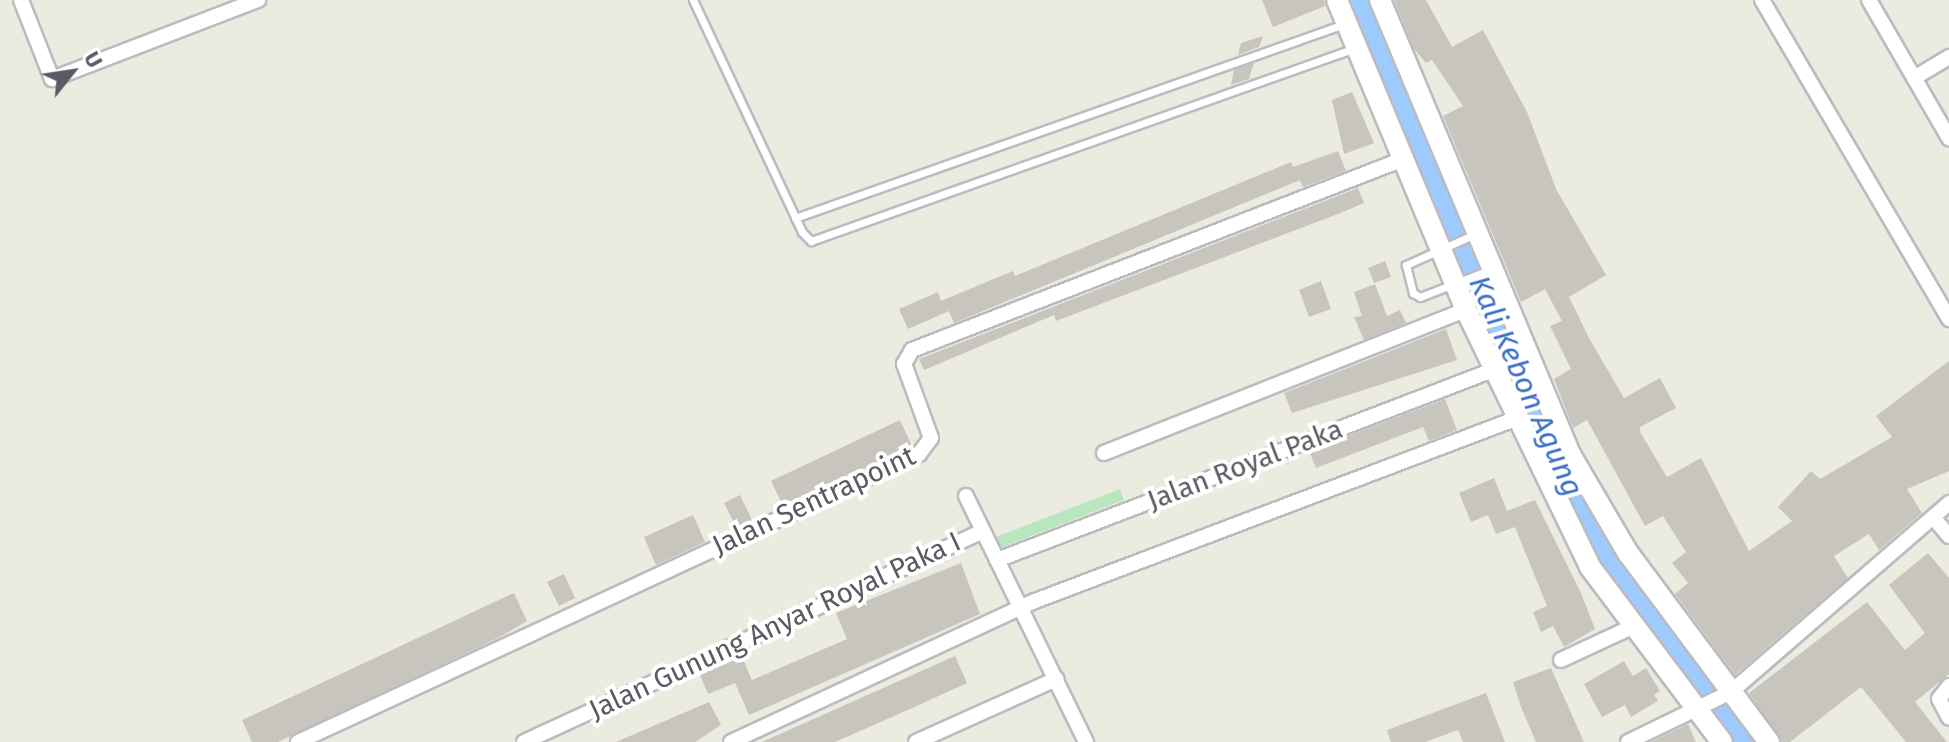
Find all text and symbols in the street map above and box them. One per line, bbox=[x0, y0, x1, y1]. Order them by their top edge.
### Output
north arrow bbox=[32, 32, 112, 112]
text: U bbox=[78, 47, 108, 73]
water label: Kali Kebon Agung bbox=[1461, 270, 1591, 502]
street label: Jalan Royal Paka bbox=[1143, 412, 1347, 518]
street label: Jalan Sentrapoint bbox=[707, 439, 921, 563]
street label: Jalan Gunung Anyar Royal Paka I bbox=[584, 525, 966, 727]

